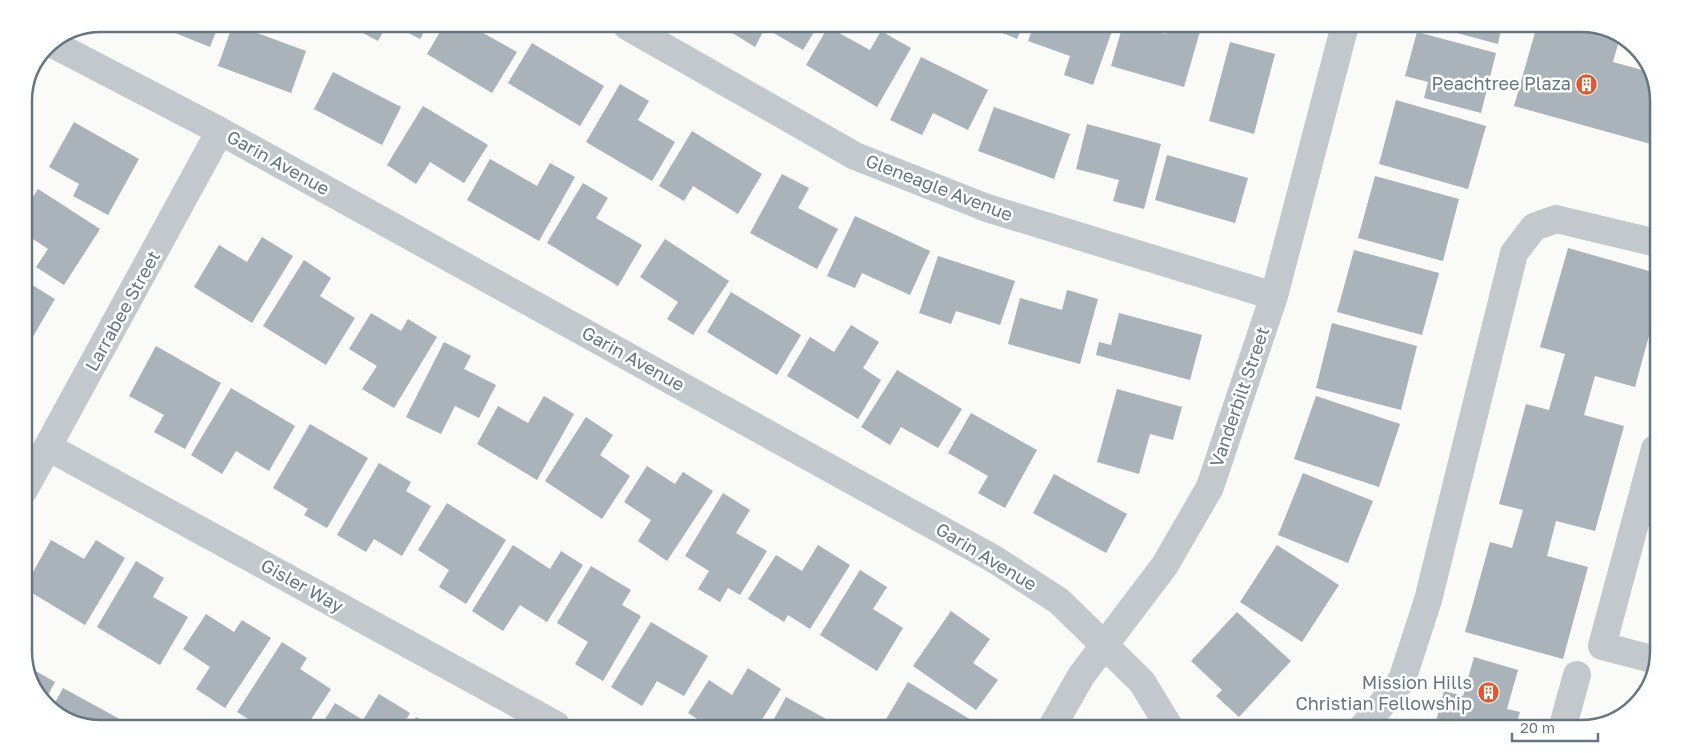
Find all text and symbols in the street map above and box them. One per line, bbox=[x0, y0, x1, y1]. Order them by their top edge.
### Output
place label: Peachtree Plaza bbox=[1432, 72, 1571, 94]
building icon: Peachtree Plaza bbox=[1575, 72, 1599, 96]
street label: Garin Avenue bbox=[223, 125, 334, 199]
street label: Gleneagle Avenue bbox=[863, 149, 1016, 225]
street label: Larrabee Street bbox=[80, 246, 164, 375]
street label: Garin Avenue bbox=[578, 321, 689, 395]
street label: Vanderbilt Street bbox=[1205, 324, 1273, 470]
street label: Garin Avenue bbox=[932, 517, 1041, 595]
street label: Gisler Way bbox=[257, 553, 348, 617]
place label: Mission Hills Christian Fellowship bbox=[1296, 671, 1472, 714]
building icon: Mission Hills Christian Fellowship bbox=[1476, 681, 1500, 705]
scale bar bbox=[1512, 710, 1598, 742]
text: 20 m bbox=[1520, 718, 1555, 736]

